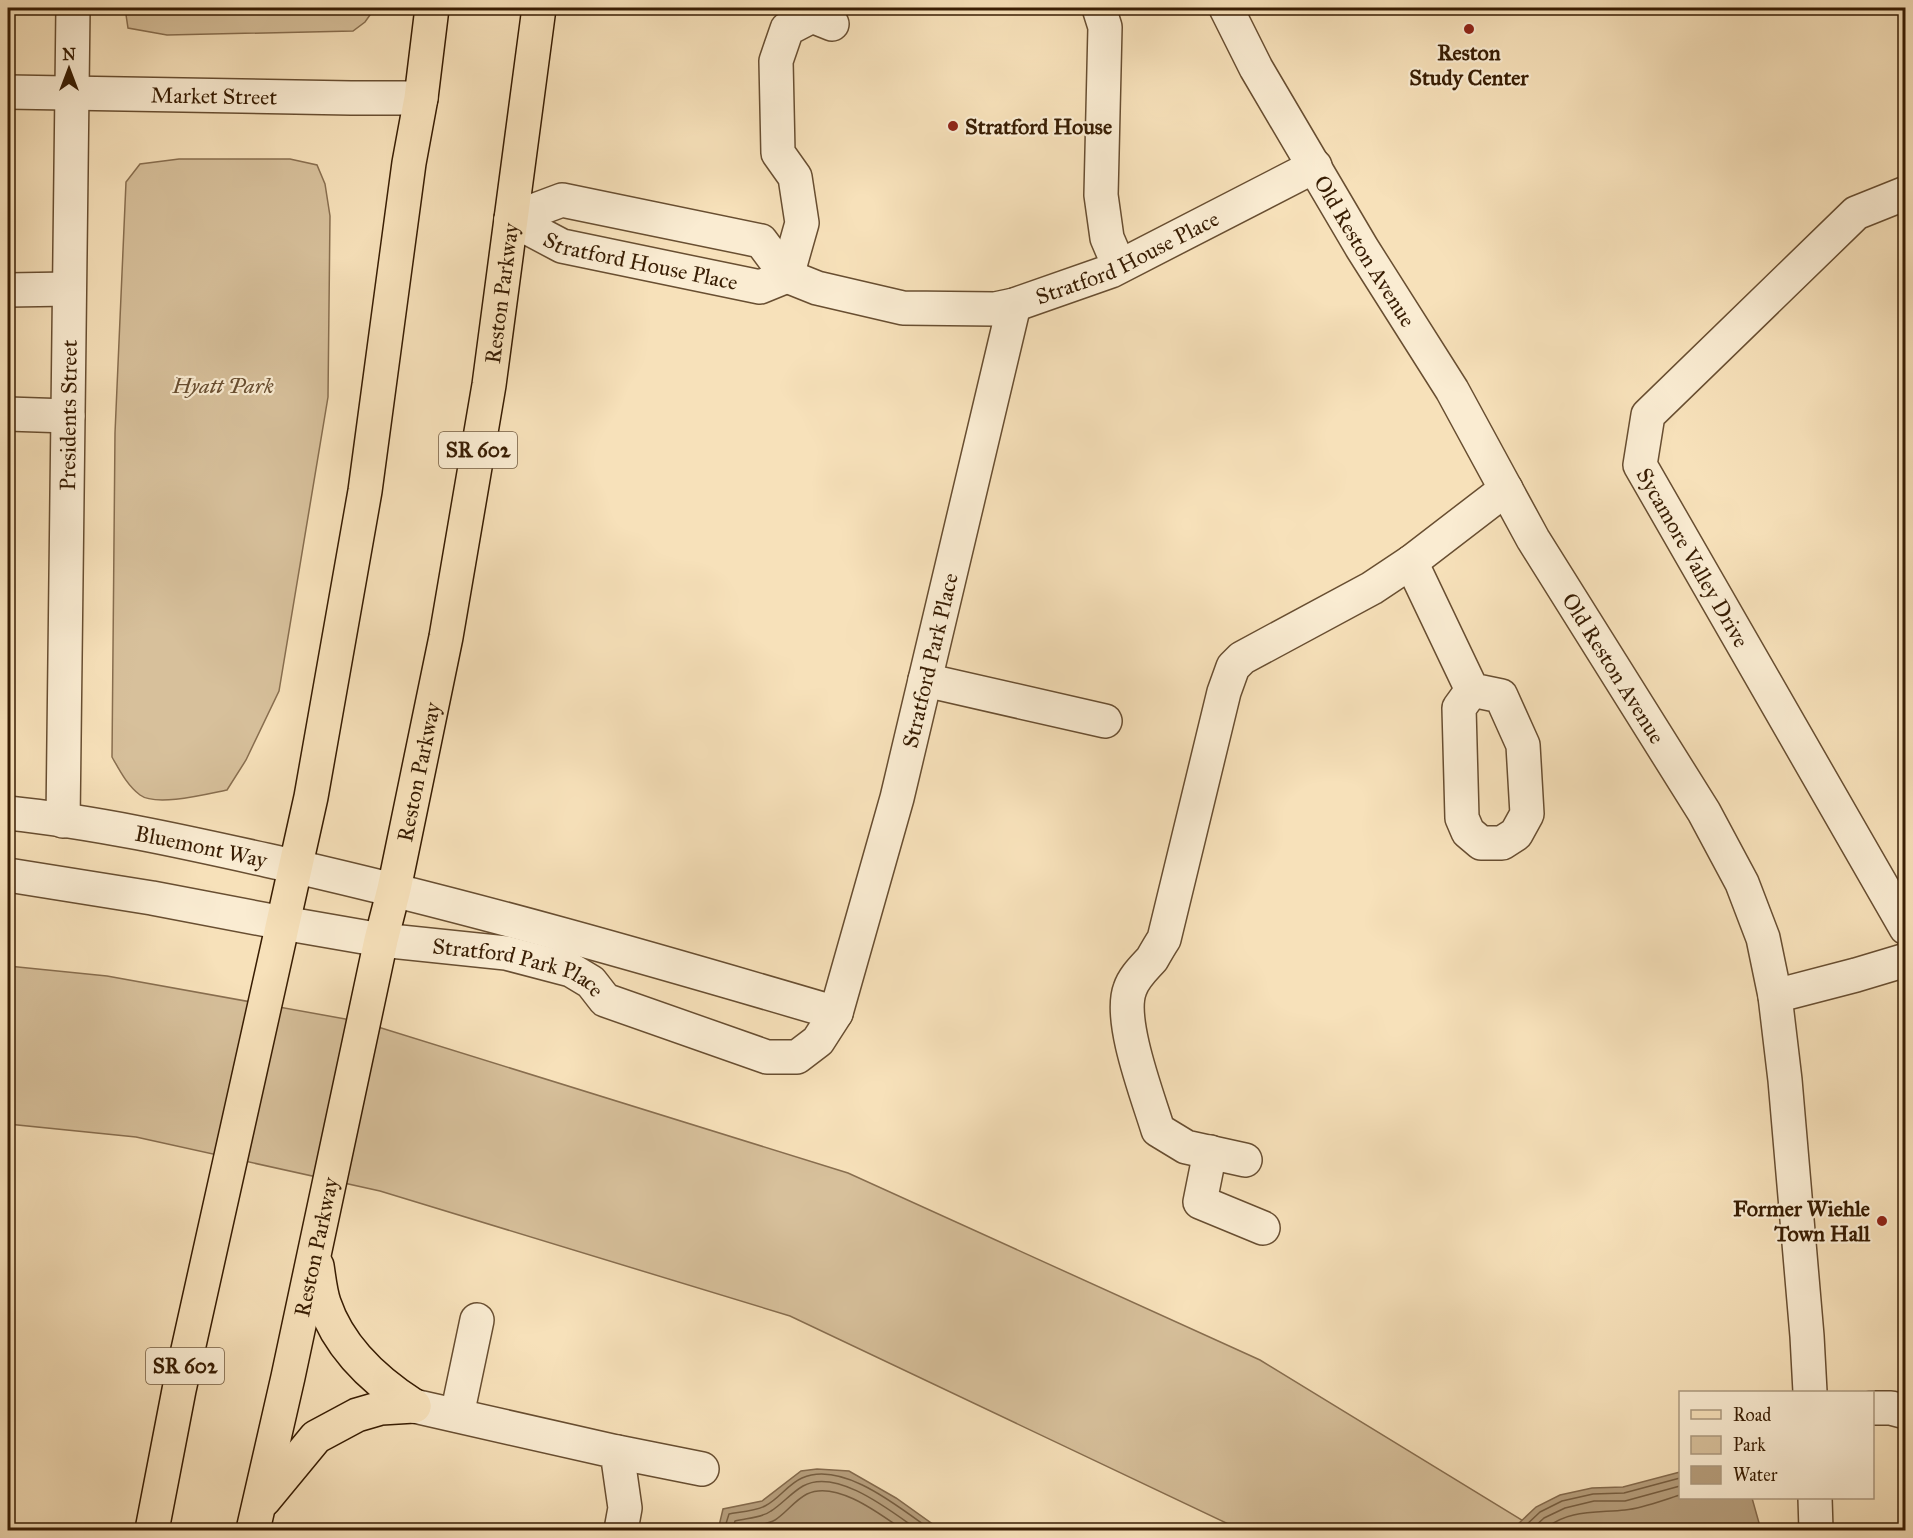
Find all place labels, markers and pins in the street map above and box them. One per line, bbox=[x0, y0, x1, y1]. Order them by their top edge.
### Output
marker: Reston Study Center bbox=[1462, 22, 1476, 36]
place label: Reston Study Center bbox=[1409, 39, 1529, 91]
place label: Stratford House bbox=[965, 113, 1112, 140]
marker: Stratford House bbox=[946, 119, 960, 133]
place label: Former Wiehle Town Hall bbox=[1733, 1195, 1871, 1247]
marker: Former Wiehle Town Hall bbox=[1875, 1214, 1889, 1228]

